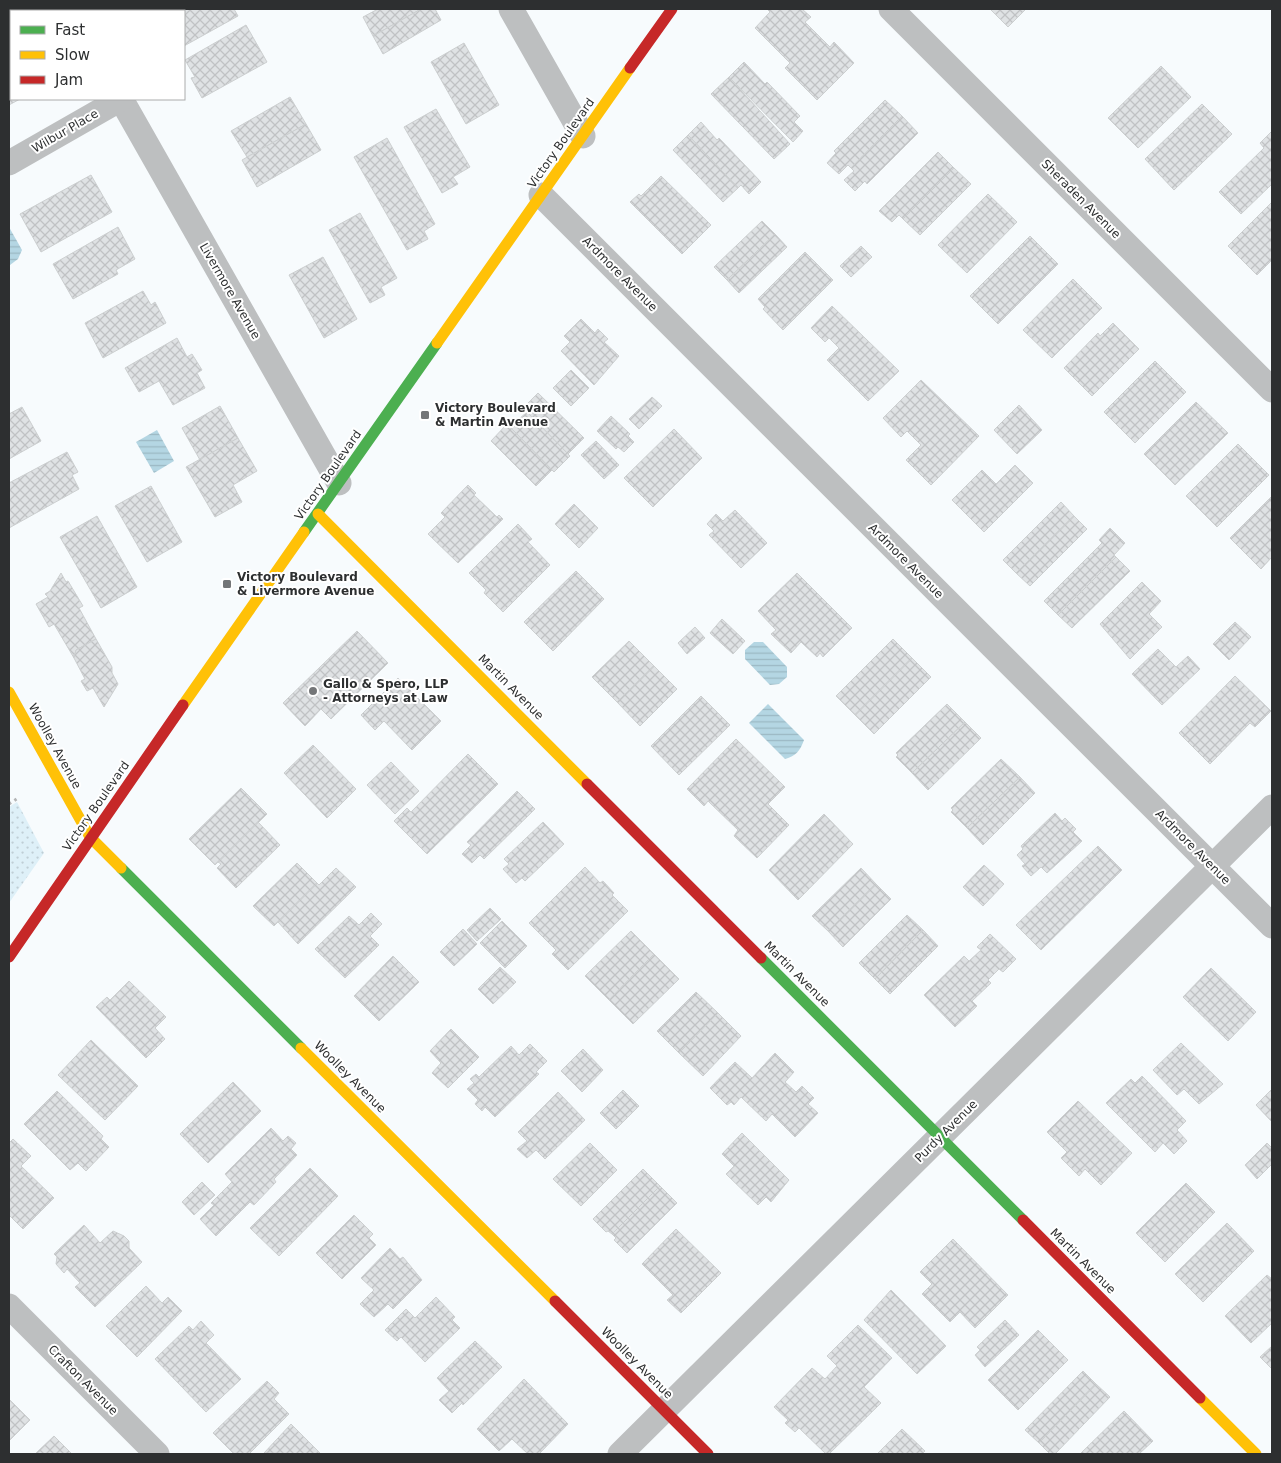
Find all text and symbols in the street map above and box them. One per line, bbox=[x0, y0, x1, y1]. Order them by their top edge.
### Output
legend bbox=[10, 10, 185, 100]
text: Fast bbox=[55, 21, 85, 39]
text: Slow bbox=[55, 46, 90, 64]
text: Jam bbox=[54, 71, 83, 89]
street label: Victory Boulevard bbox=[525, 95, 597, 191]
street label: Wilbur Place bbox=[29, 106, 101, 156]
street label: Sheraden Avenue bbox=[1039, 157, 1123, 241]
street label: Ardmore Avenue bbox=[580, 234, 660, 314]
street label: Livermore Avenue bbox=[197, 240, 263, 342]
place label: Victory Boulevard & Martin Avenue bbox=[435, 401, 556, 429]
marker: Victory Boulevard & Martin Avenue bbox=[419, 409, 431, 421]
street label: Victory Boulevard bbox=[292, 427, 364, 523]
street label: Ardmore Avenue bbox=[866, 521, 946, 601]
place label: Victory Boulevard & Livermore Avenue bbox=[237, 570, 374, 598]
marker: Victory Boulevard & Livermore Avenue bbox=[221, 578, 233, 590]
street label: Martin Avenue bbox=[475, 651, 547, 723]
place label: Gallo & Spero, LLP - Attorneys at Law bbox=[323, 677, 449, 705]
marker: Gallo & Spero, LLP - Attorneys at Law bbox=[307, 685, 319, 697]
street label: Woolley Avenue bbox=[26, 701, 84, 791]
street label: Victory Boulevard bbox=[60, 758, 132, 854]
street label: Ardmore Avenue bbox=[1153, 807, 1233, 887]
street label: Martin Avenue bbox=[761, 938, 833, 1010]
street label: Woolley Avenue bbox=[311, 1038, 389, 1116]
street label: Purdy Avenue bbox=[912, 1097, 980, 1165]
street label: Martin Avenue bbox=[1047, 1225, 1119, 1297]
street label: Woolley Avenue bbox=[598, 1324, 676, 1402]
street label: Crafton Avenue bbox=[45, 1342, 121, 1418]

